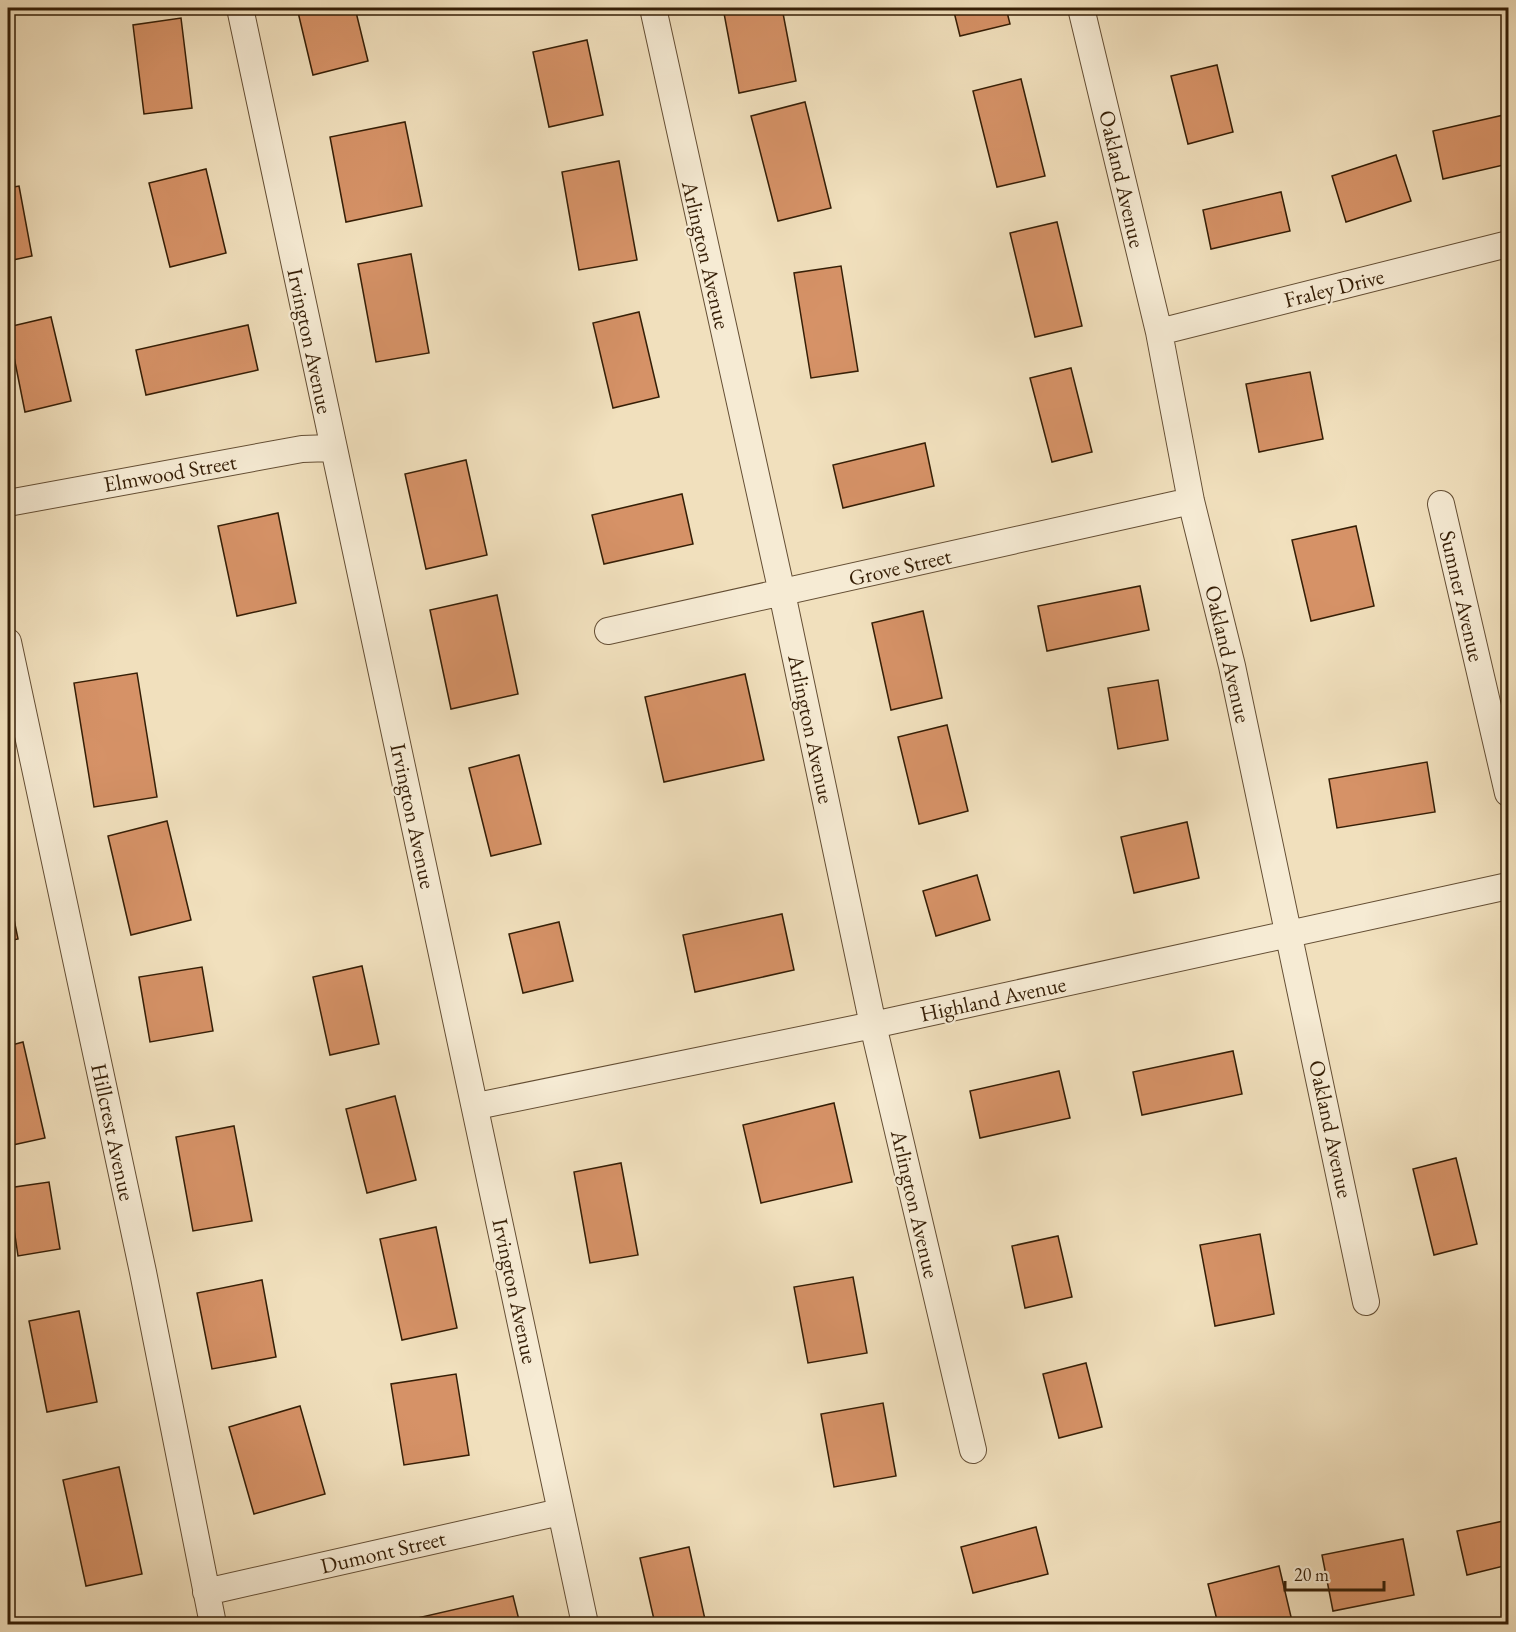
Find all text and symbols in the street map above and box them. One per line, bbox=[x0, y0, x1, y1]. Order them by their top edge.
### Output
street label: Oakland Avenue bbox=[1092, 107, 1152, 251]
street label: Arlington Avenue bbox=[675, 177, 737, 332]
street label: Fraley Drive bbox=[1281, 261, 1388, 314]
street label: Irvington Avenue bbox=[280, 266, 340, 417]
street label: Elmwood Street bbox=[101, 447, 239, 499]
street label: Sumner Avenue bbox=[1433, 527, 1491, 665]
street label: Grove Street bbox=[846, 541, 954, 593]
street label: Oakland Avenue bbox=[1198, 582, 1258, 726]
street label: Arlington Avenue bbox=[781, 651, 841, 806]
street label: Irvington Avenue bbox=[383, 741, 443, 892]
street label: Highland Avenue bbox=[917, 969, 1069, 1029]
street label: Oakland Avenue bbox=[1302, 1057, 1360, 1201]
street label: Hillcrest Avenue bbox=[84, 1061, 142, 1204]
street label: Arlington Avenue bbox=[884, 1126, 946, 1281]
street label: Irvington Avenue bbox=[485, 1216, 545, 1367]
street label: Dumont Street bbox=[318, 1524, 448, 1580]
scale bar bbox=[1285, 1554, 1384, 1592]
text: 20 m bbox=[1294, 1563, 1329, 1586]

